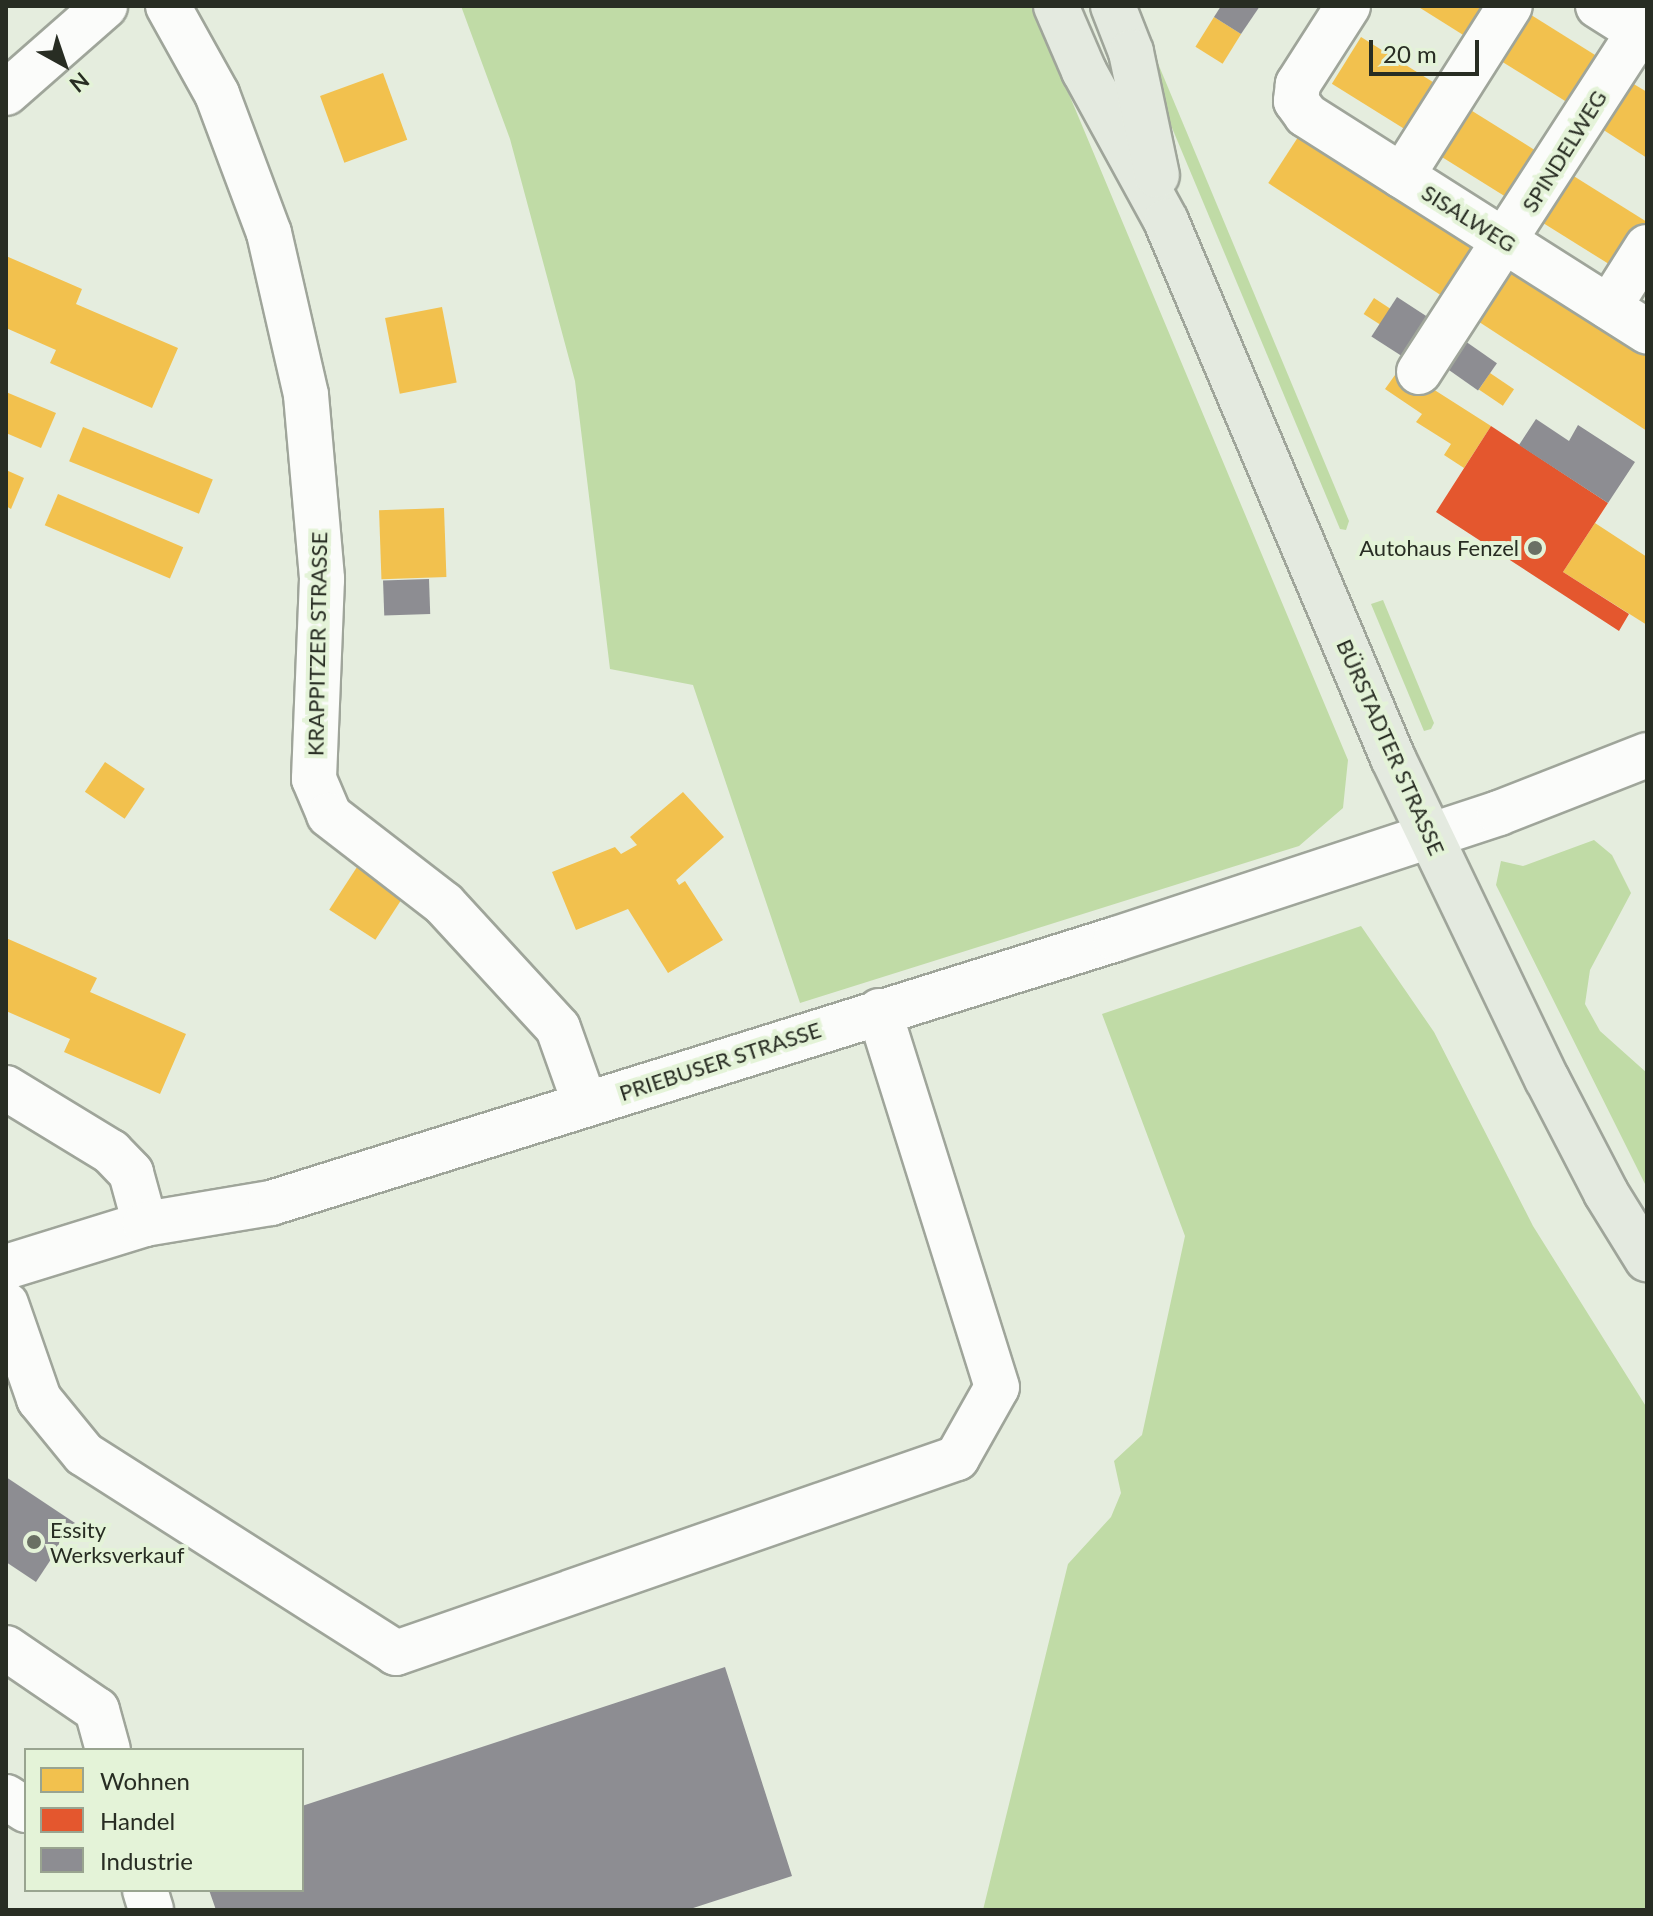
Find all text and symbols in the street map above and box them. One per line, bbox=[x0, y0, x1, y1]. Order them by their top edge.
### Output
north arrow bbox=[24, 24, 104, 104]
scale bar bbox=[1373, 24, 1483, 74]
text: 20 m bbox=[1383, 39, 1437, 68]
text: N bbox=[65, 67, 95, 99]
street label: SPINDELWEG bbox=[1516, 85, 1612, 217]
street label: SISALWEG bbox=[1417, 179, 1521, 257]
street label: KRAPPITZER STRASSE bbox=[302, 532, 332, 756]
place label: Autohaus Fenzel bbox=[1359, 535, 1519, 561]
marker: Autohaus Fenzel bbox=[1526, 539, 1544, 557]
street label: BÜRSTADTER STRASSE bbox=[1331, 635, 1451, 859]
street label: PRIEBUSER STRASSE bbox=[616, 1016, 824, 1106]
place label: Essity Werksverkauf bbox=[50, 1516, 184, 1568]
marker: Essity Werksverkauf bbox=[25, 1533, 43, 1551]
legend bbox=[24, 1748, 304, 1892]
text: Wohnen bbox=[100, 1766, 190, 1795]
text: Handel bbox=[100, 1806, 175, 1835]
text: Industrie bbox=[100, 1846, 193, 1875]

